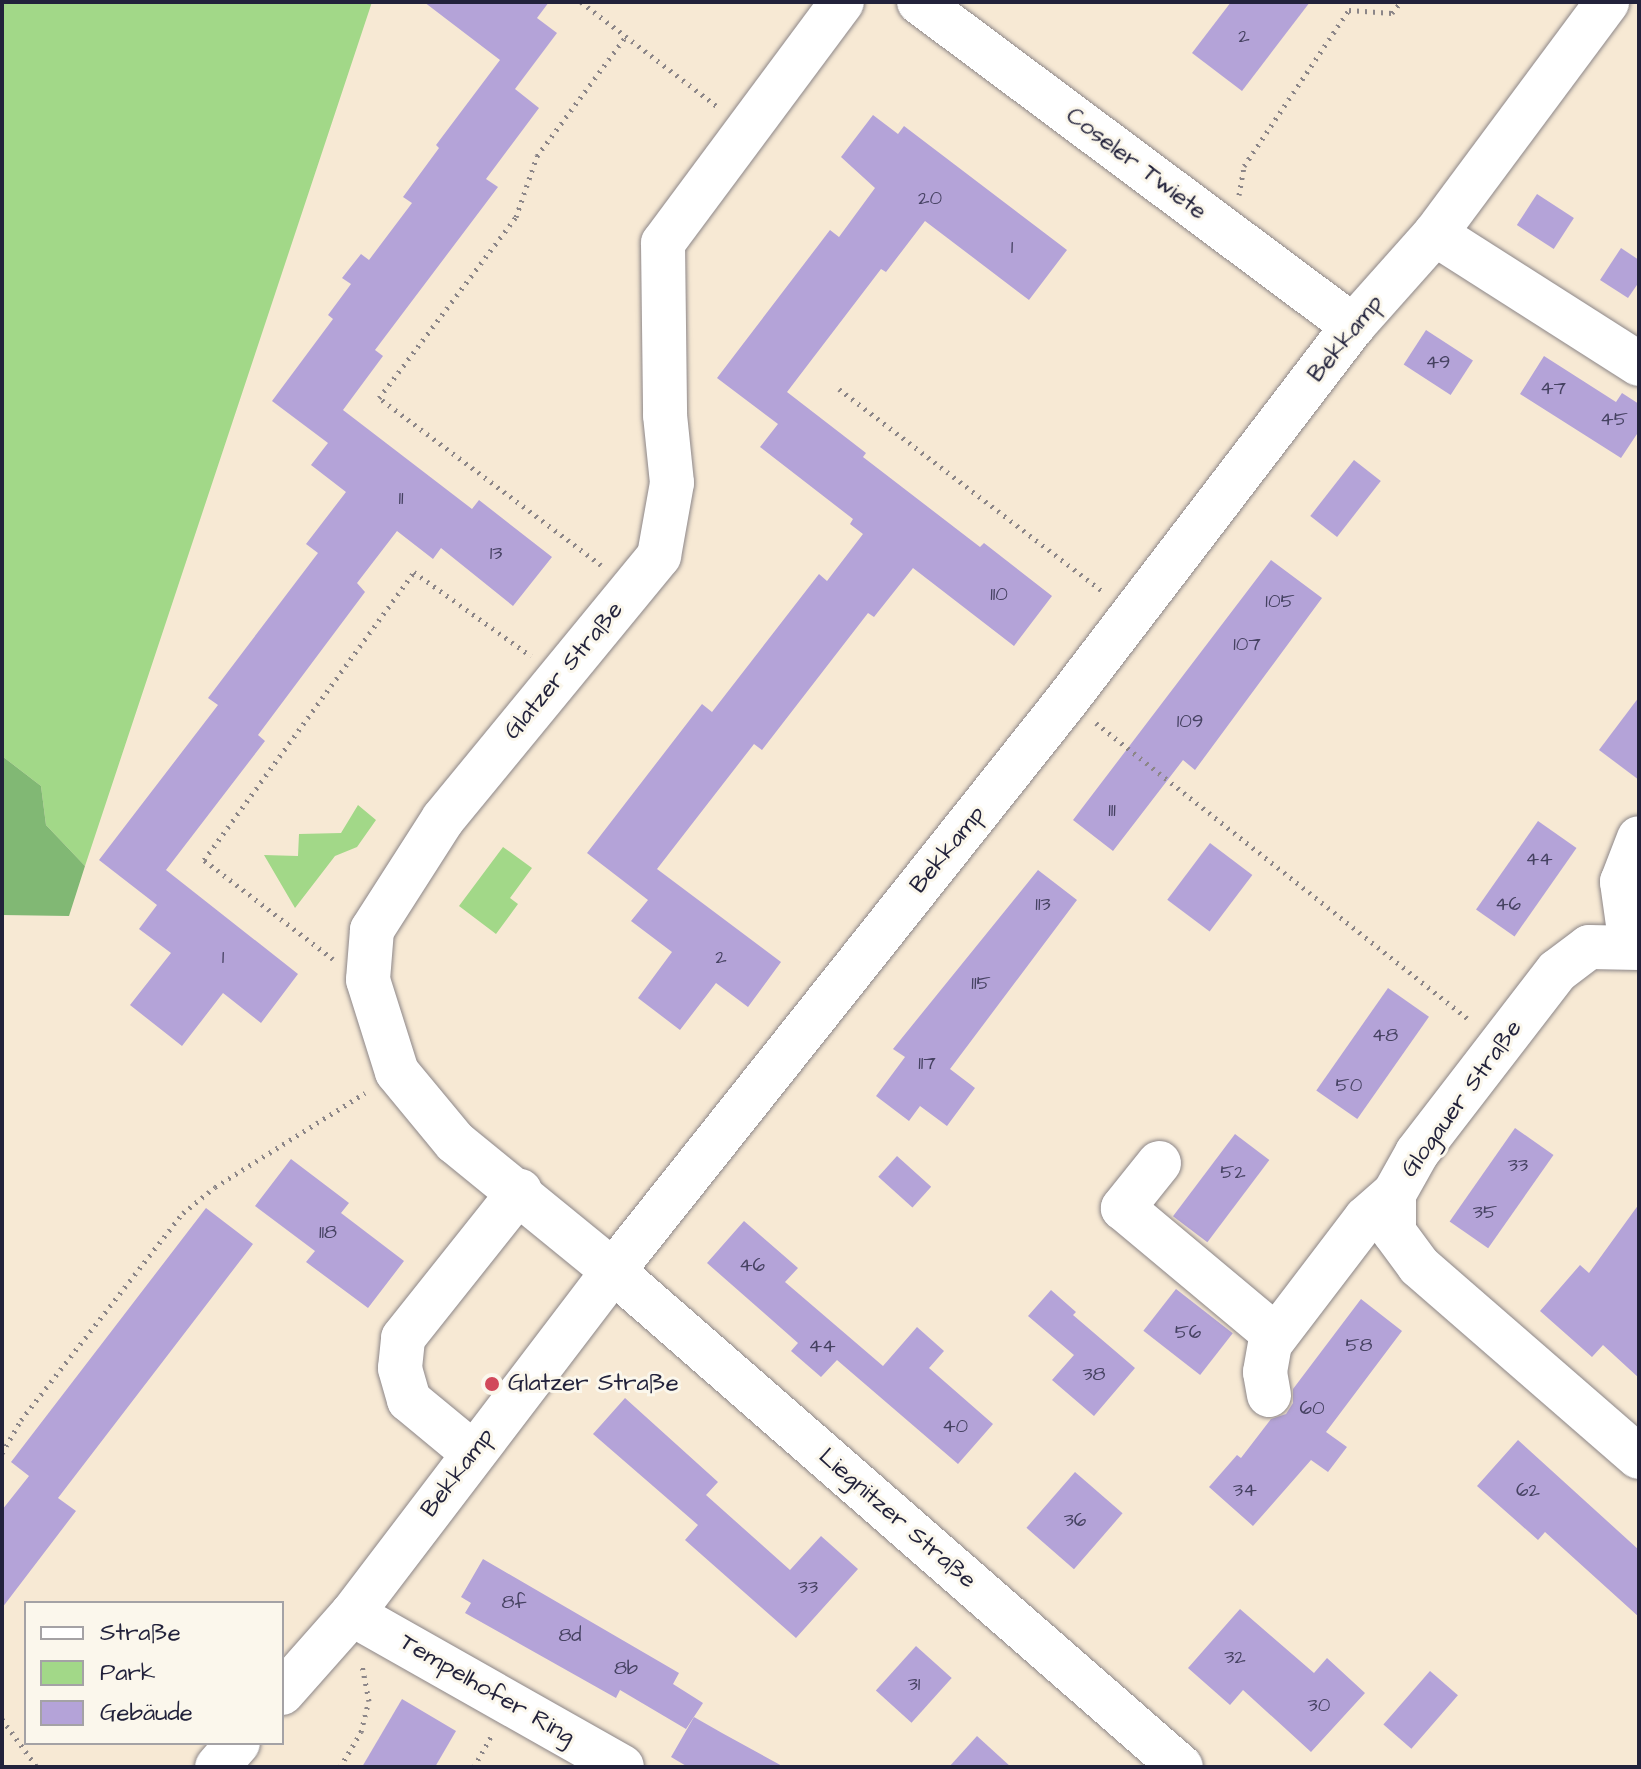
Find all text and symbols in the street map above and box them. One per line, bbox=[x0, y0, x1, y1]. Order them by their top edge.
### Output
house number: 2 bbox=[1238, 24, 1250, 48]
street label: Coseler Twiete bbox=[1060, 102, 1212, 226]
house number: 20 bbox=[918, 186, 942, 210]
house number: 1 bbox=[1011, 235, 1013, 259]
street label: Bekkamp bbox=[1302, 290, 1390, 388]
house number: 49 bbox=[1426, 350, 1450, 374]
house number: 47 bbox=[1540, 376, 1566, 400]
house number: 45 bbox=[1600, 407, 1628, 431]
house number: 11 bbox=[398, 486, 404, 510]
house number: 13 bbox=[490, 541, 502, 565]
house number: 110 bbox=[990, 582, 1008, 606]
house number: 105 bbox=[1265, 589, 1295, 613]
street label: Glatzer Straße bbox=[498, 596, 630, 746]
house number: 107 bbox=[1233, 632, 1261, 656]
house number: 109 bbox=[1177, 709, 1203, 733]
house number: 111 bbox=[1108, 798, 1116, 822]
street label: Bekkamp bbox=[904, 801, 992, 899]
house number: 44 bbox=[1525, 847, 1553, 871]
house number: 113 bbox=[1035, 892, 1051, 916]
house number: 46 bbox=[1495, 892, 1521, 916]
house number: 1 bbox=[222, 945, 224, 969]
house number: 2 bbox=[715, 945, 727, 969]
house number: 115 bbox=[971, 971, 991, 995]
street label: Glogauer Straße bbox=[1395, 1015, 1529, 1183]
house number: 48 bbox=[1372, 1023, 1398, 1047]
house number: 117 bbox=[918, 1051, 936, 1075]
house number: 50 bbox=[1336, 1073, 1362, 1097]
house number: 33 bbox=[1508, 1153, 1528, 1177]
house number: 52 bbox=[1220, 1160, 1246, 1184]
house number: 35 bbox=[1473, 1200, 1497, 1224]
house number: 118 bbox=[319, 1220, 337, 1244]
house number: 46 bbox=[739, 1253, 765, 1277]
house number: 56 bbox=[1175, 1320, 1201, 1344]
house number: 58 bbox=[1345, 1333, 1373, 1357]
house number: 44 bbox=[808, 1334, 836, 1358]
house number: 38 bbox=[1082, 1362, 1106, 1386]
place label: Glatzer Straße bbox=[508, 1370, 679, 1398]
marker: Glatzer Straße bbox=[483, 1375, 501, 1393]
house number: 60 bbox=[1299, 1396, 1325, 1420]
house number: 40 bbox=[942, 1414, 968, 1438]
street label: Bekkamp bbox=[415, 1423, 501, 1523]
street label: Liegnitzer Straße bbox=[812, 1443, 982, 1595]
house number: 34 bbox=[1233, 1478, 1257, 1502]
house number: 62 bbox=[1516, 1478, 1540, 1502]
house number: 36 bbox=[1064, 1508, 1086, 1532]
house number: 33 bbox=[798, 1575, 818, 1599]
house number: 8f bbox=[502, 1590, 526, 1614]
legend bbox=[24, 1601, 284, 1745]
text: Straße bbox=[100, 1616, 181, 1650]
house number: 8d bbox=[558, 1623, 582, 1647]
street label: Tempelhofer Ring bbox=[394, 1628, 580, 1752]
house number: 32 bbox=[1224, 1645, 1246, 1669]
text: Park bbox=[100, 1656, 156, 1690]
house number: 8b bbox=[614, 1656, 638, 1680]
house number: 31 bbox=[908, 1672, 920, 1696]
house number: 30 bbox=[1308, 1693, 1330, 1717]
text: Gebäude bbox=[100, 1696, 193, 1730]

